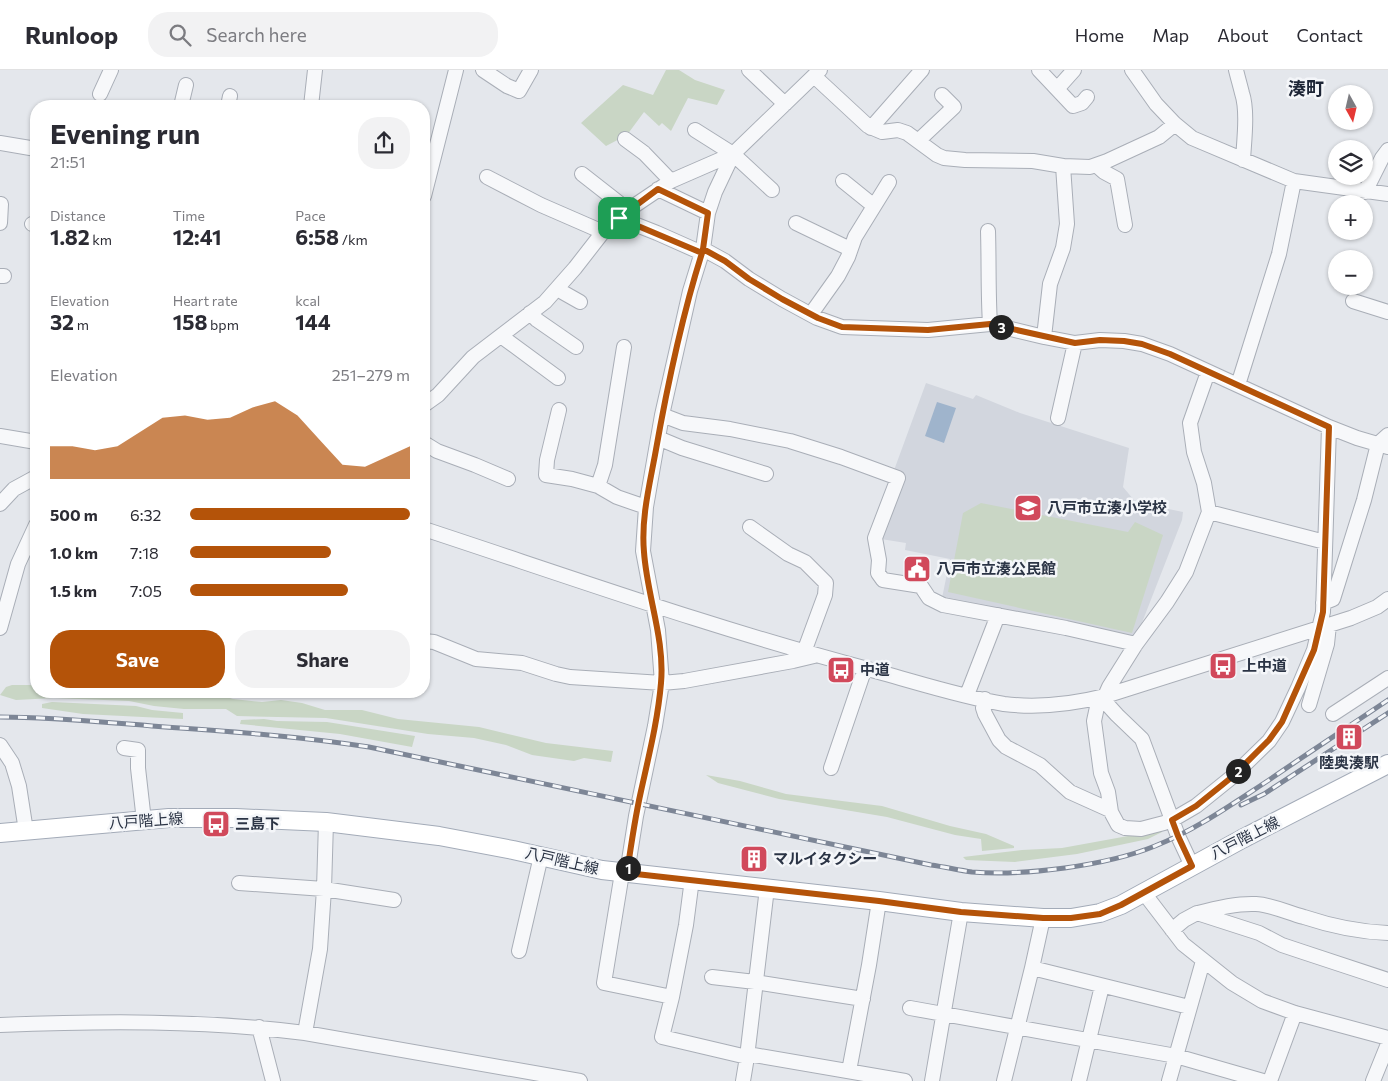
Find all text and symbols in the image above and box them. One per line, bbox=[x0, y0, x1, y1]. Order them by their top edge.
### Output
search box bbox=[148, 12, 498, 57]
text: Runloop bbox=[25, 20, 118, 49]
icon: search bbox=[166, 21, 194, 49]
text: Search here bbox=[206, 23, 307, 46]
text: Home bbox=[1075, 24, 1124, 46]
text: Map bbox=[1152, 24, 1189, 46]
text: About bbox=[1217, 24, 1269, 46]
text: Contact bbox=[1297, 24, 1363, 46]
district label: 湊町 bbox=[1288, 77, 1324, 99]
north arrow bbox=[1328, 85, 1372, 130]
map controls bbox=[1328, 85, 1373, 295]
text: Evening run bbox=[50, 116, 200, 150]
button: share bbox=[358, 117, 410, 169]
button: layers bbox=[1328, 140, 1373, 185]
text: 21:51 bbox=[50, 152, 86, 171]
button: + bbox=[1328, 195, 1373, 240]
pin bbox=[598, 197, 640, 239]
icon: arrive bbox=[605, 204, 633, 232]
text: Distance bbox=[50, 207, 106, 224]
text: Time bbox=[173, 207, 205, 224]
text: Pace bbox=[295, 207, 326, 224]
text: 1.82 bbox=[50, 224, 90, 249]
text: 12:41 bbox=[173, 224, 221, 249]
text: 6:58 bbox=[295, 224, 339, 249]
text: km bbox=[90, 231, 112, 248]
text: /km bbox=[339, 231, 368, 248]
button: − bbox=[1328, 250, 1373, 295]
text: Elevation bbox=[50, 292, 109, 309]
text: Heart rate bbox=[173, 292, 238, 309]
text: kcal bbox=[295, 292, 320, 309]
text: 32 bbox=[50, 309, 74, 334]
text: 158 bbox=[173, 309, 207, 334]
text: 144 bbox=[295, 309, 331, 334]
pin: 3 bbox=[988, 314, 1014, 340]
text: m bbox=[74, 316, 89, 333]
text: bpm bbox=[207, 316, 239, 333]
text: 3 bbox=[997, 319, 1006, 336]
text: Elevation bbox=[50, 365, 118, 384]
text: 251–279 m bbox=[332, 365, 410, 384]
school or university icon: 八戸市立湊小学校 bbox=[1013, 493, 1043, 523]
place label: 八戸市立湊小学校 bbox=[1047, 498, 1167, 516]
text: 500 m bbox=[50, 505, 98, 524]
text: 6:32 bbox=[130, 505, 161, 524]
text: 1.0 km bbox=[50, 543, 98, 562]
text: 7:18 bbox=[130, 543, 159, 562]
public building icon: 八戸市立湊公民館 bbox=[902, 554, 932, 584]
place label: 八戸市立湊公民館 bbox=[936, 559, 1056, 577]
text: 1.5 km bbox=[50, 581, 97, 600]
text: 7:05 bbox=[130, 581, 162, 600]
button: Save bbox=[50, 630, 225, 688]
button: Share bbox=[235, 630, 410, 688]
bus stop icon: 上中道 bbox=[1208, 651, 1238, 681]
bus stop icon: 中道 bbox=[826, 655, 856, 685]
place label: 上中道 bbox=[1242, 656, 1287, 674]
place label: 中道 bbox=[860, 660, 890, 678]
building icon: 陸奥湊駅 bbox=[1334, 722, 1364, 752]
place label: 陸奥湊駅 bbox=[1319, 753, 1379, 771]
pin: 2 bbox=[1226, 758, 1250, 784]
text: 2 bbox=[1235, 763, 1242, 780]
street label: 八戸階上線 bbox=[108, 808, 184, 832]
bus stop icon: 三島下 bbox=[201, 809, 231, 839]
street label: 八戸階上線 bbox=[1207, 812, 1282, 862]
place label: 三島下 bbox=[235, 814, 280, 832]
street label: 八戸階上線 bbox=[524, 843, 601, 877]
building icon: マルイタクシー bbox=[739, 844, 769, 874]
place label: マルイタクシー bbox=[773, 849, 877, 867]
pin: 1 bbox=[616, 856, 640, 880]
text: 1 bbox=[625, 860, 632, 877]

